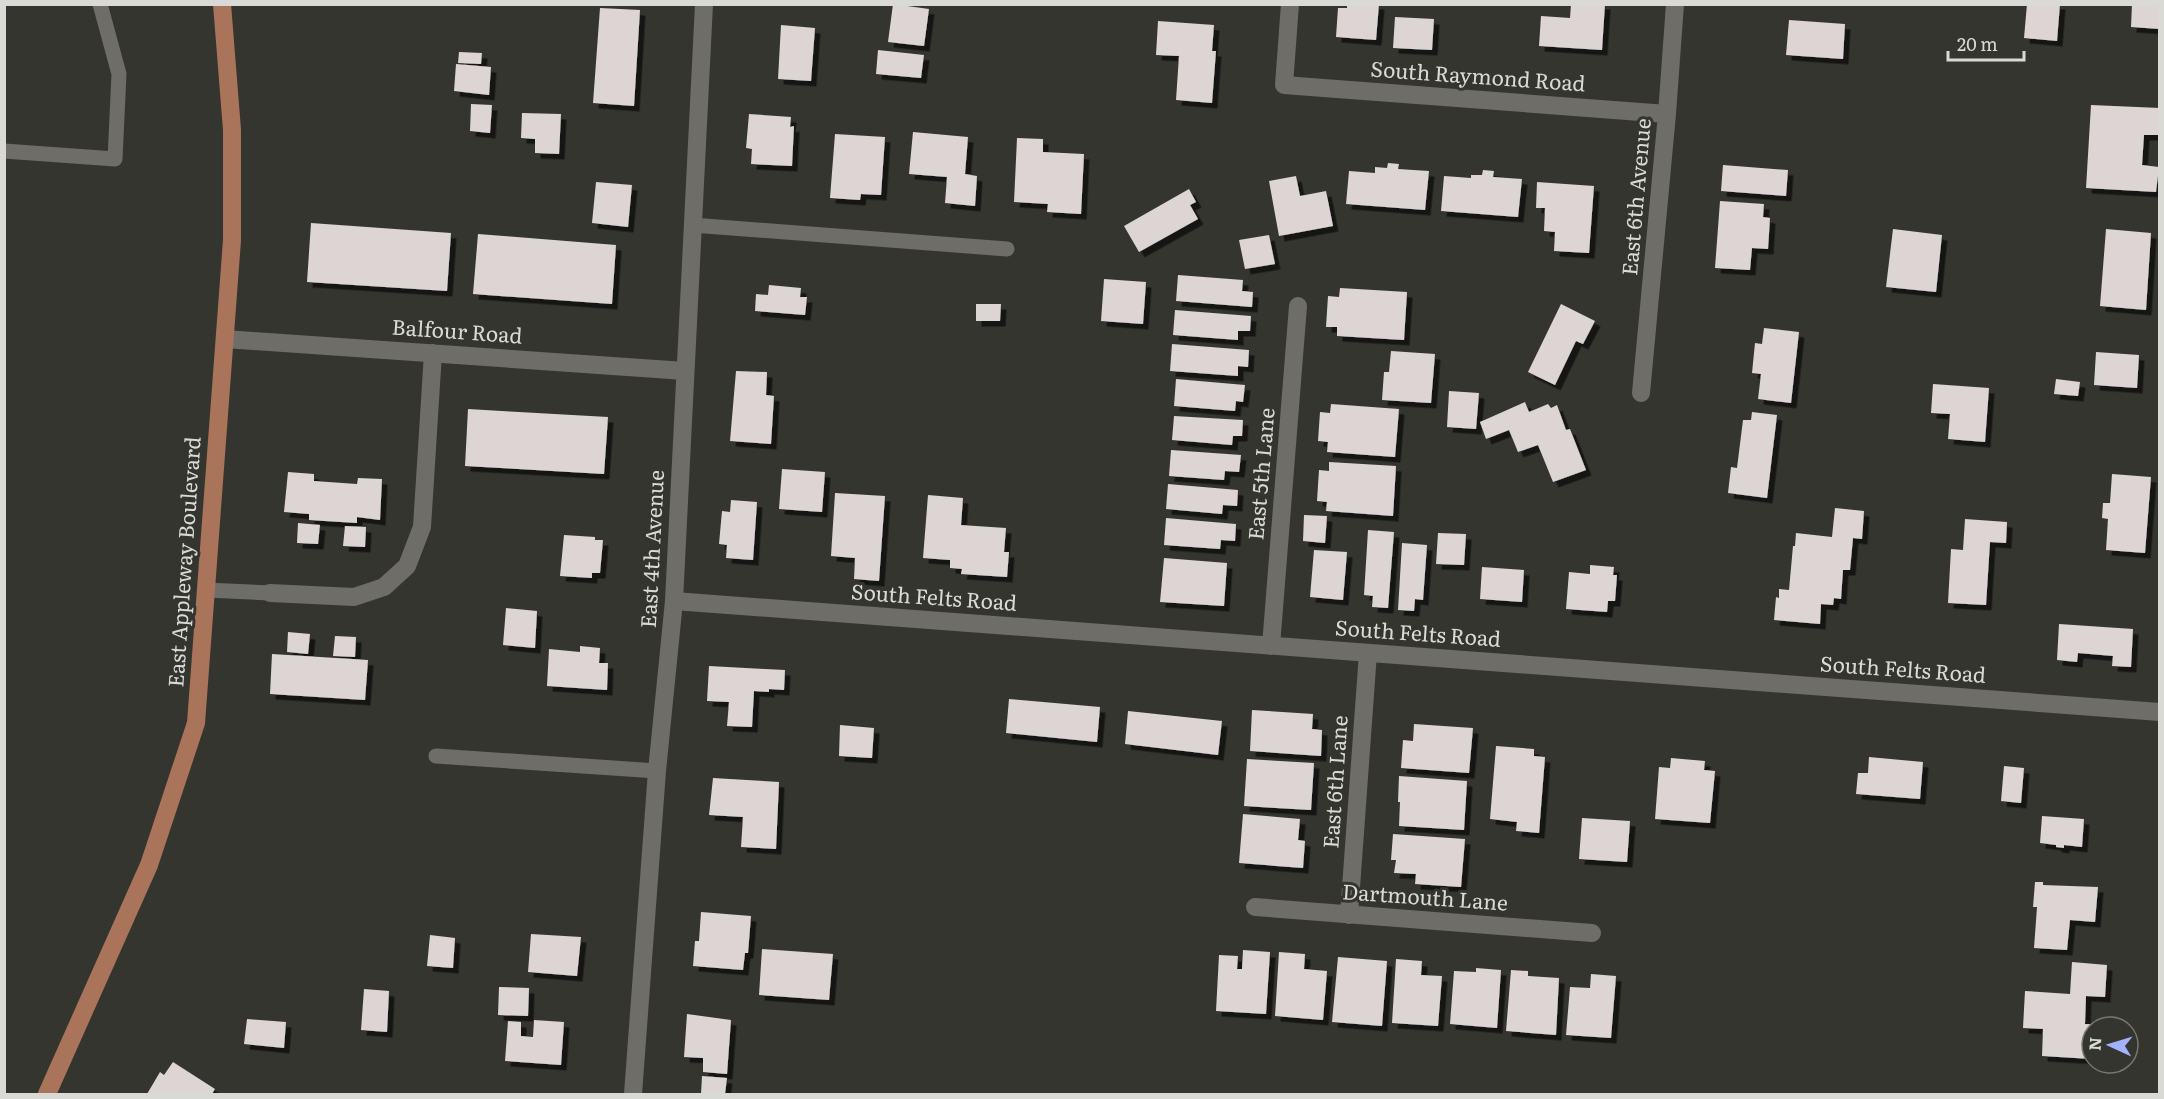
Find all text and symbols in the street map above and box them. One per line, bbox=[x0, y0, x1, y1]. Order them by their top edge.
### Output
scale bar bbox=[1948, 24, 2024, 62]
text: 20 m bbox=[1957, 30, 1998, 57]
street label: South Raymond Road bbox=[1370, 52, 1587, 97]
street label: East 6th Avenue bbox=[1612, 117, 1657, 277]
street label: Balfour Road bbox=[391, 309, 524, 350]
street label: East 5th Lane bbox=[1238, 406, 1281, 541]
street label: East Appleway Boulevard bbox=[158, 435, 207, 688]
street label: East 4th Avenue bbox=[631, 469, 670, 629]
street label: South Felts Road bbox=[850, 574, 1018, 617]
street label: South Felts Road bbox=[1334, 610, 1502, 653]
street label: South Felts Road bbox=[1819, 646, 1987, 689]
street label: East 6th Lane bbox=[1313, 714, 1354, 849]
street label: Dartmouth Lane bbox=[1341, 874, 1509, 917]
north arrow bbox=[2080, 1015, 2140, 1075]
text: N bbox=[2082, 1036, 2106, 1051]

